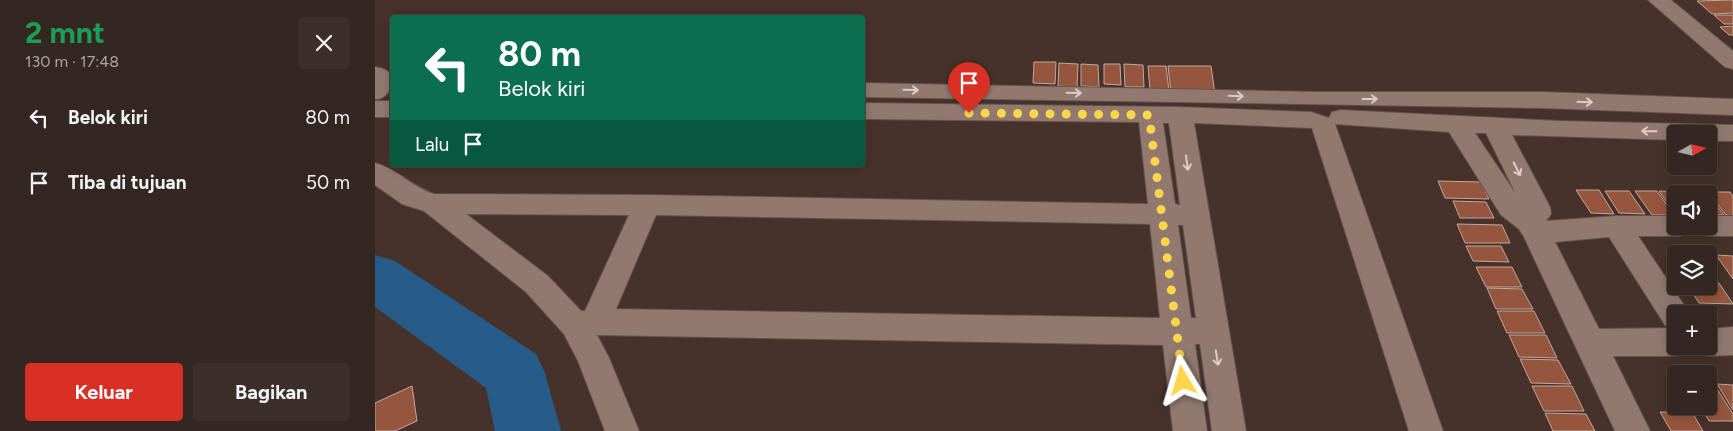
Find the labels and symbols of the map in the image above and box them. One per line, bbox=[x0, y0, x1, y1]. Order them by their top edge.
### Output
pin bbox=[948, 62, 990, 113]
one-way arrow bbox=[903, 86, 919, 95]
one-way arrow bbox=[1065, 88, 1081, 98]
one-way arrow bbox=[1228, 91, 1244, 101]
one-way arrow bbox=[1362, 94, 1378, 104]
one-way arrow bbox=[1577, 97, 1593, 106]
north arrow bbox=[1667, 125, 1717, 175]
one-way arrow bbox=[1642, 126, 1658, 136]
one-way arrow bbox=[1182, 155, 1192, 171]
one-way arrow bbox=[1512, 162, 1522, 177]
one-way arrow bbox=[1213, 350, 1223, 366]
position arrow bbox=[1156, 354, 1208, 406]

